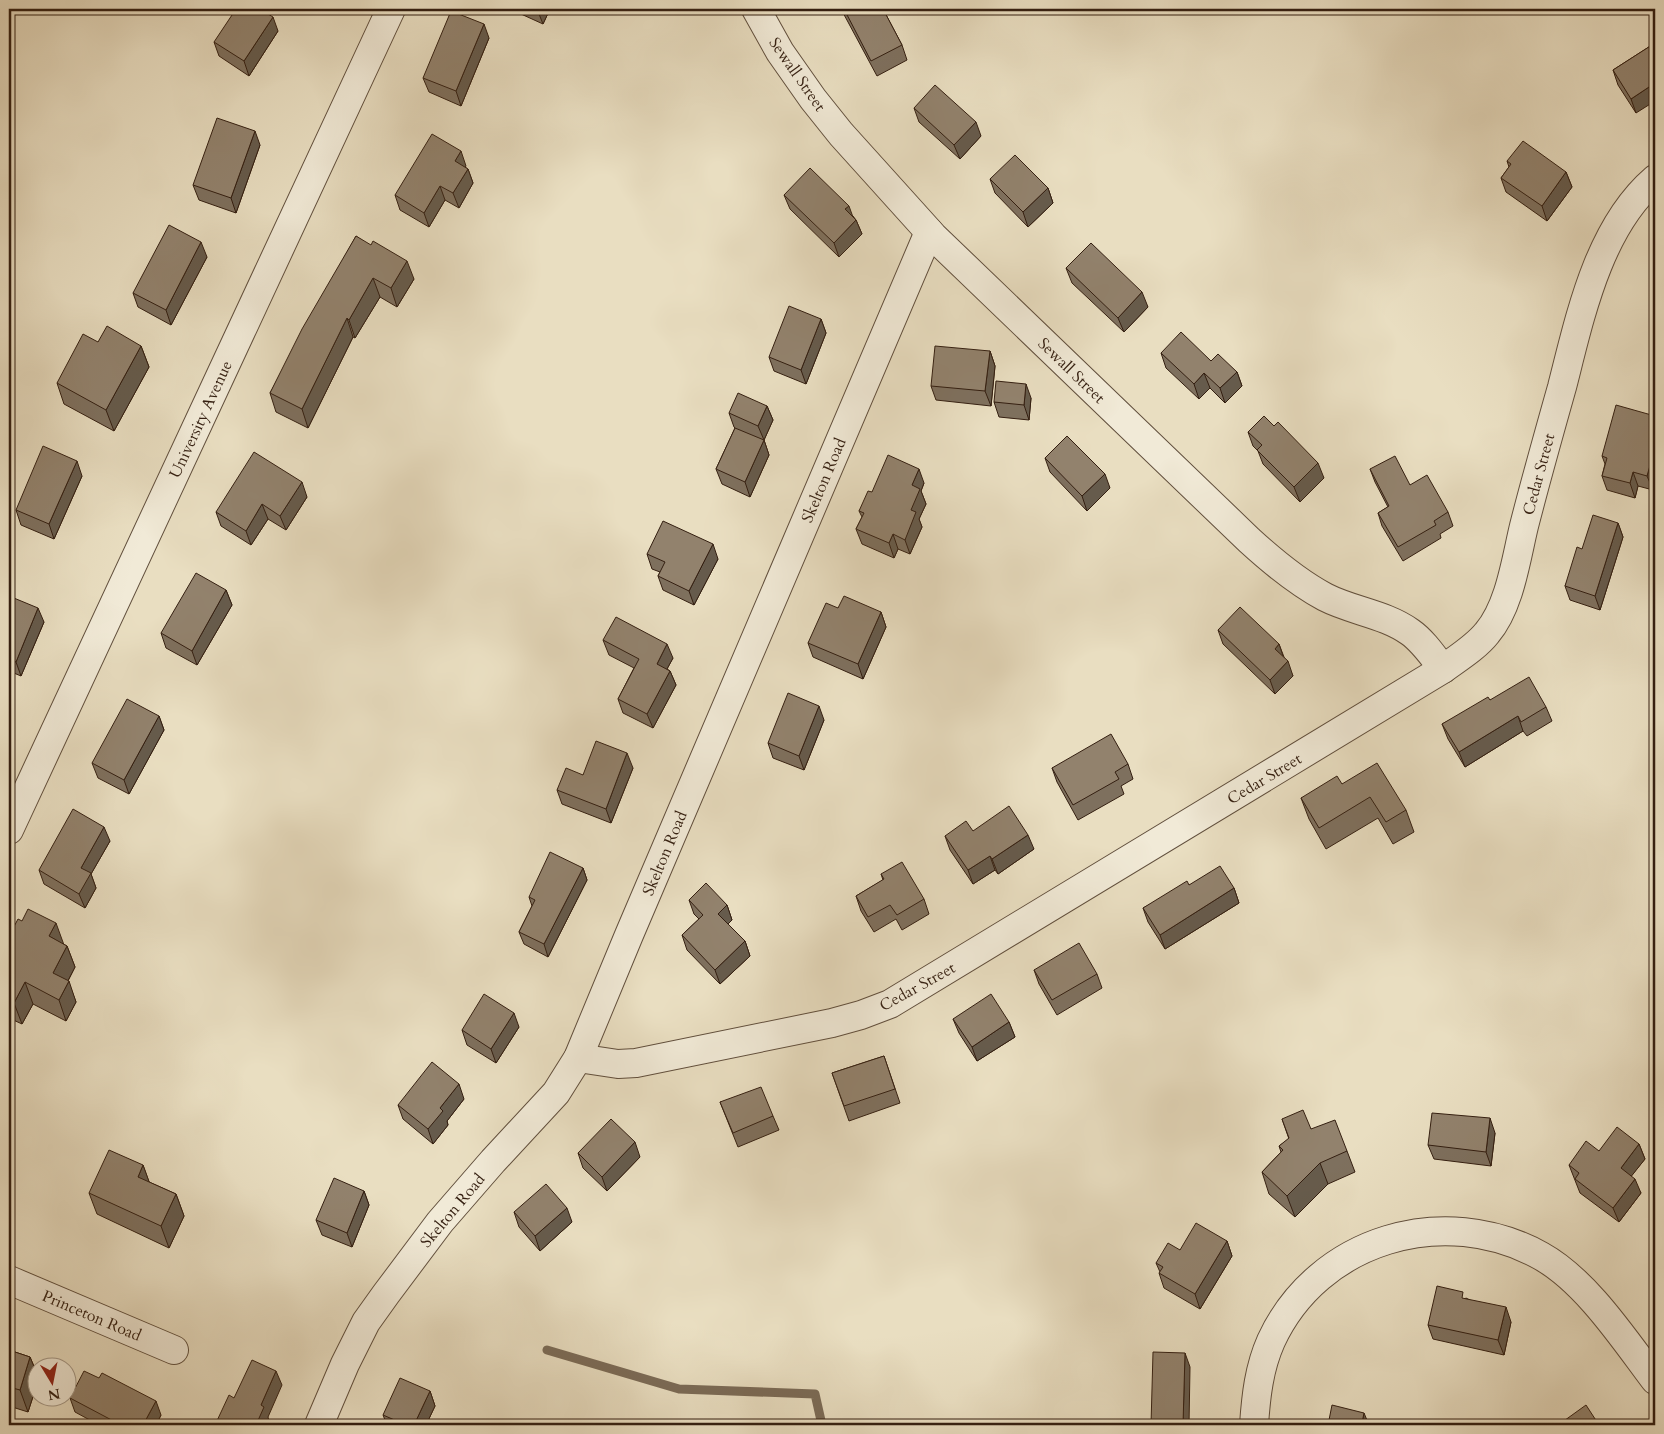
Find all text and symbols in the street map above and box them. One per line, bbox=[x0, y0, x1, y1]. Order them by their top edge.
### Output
street label: Sewall Street bbox=[764, 33, 831, 116]
street label: Sewall Street bbox=[1033, 333, 1110, 408]
street label: University Avenue bbox=[164, 357, 238, 482]
street label: Cedar Street bbox=[1518, 431, 1560, 517]
street label: Skelton Road bbox=[796, 434, 852, 526]
street label: Cedar Street bbox=[1223, 748, 1306, 810]
street label: Skelton Road bbox=[637, 807, 693, 899]
street label: Cedar Street bbox=[876, 957, 959, 1017]
street label: Skelton Road bbox=[415, 1169, 490, 1252]
street label: Princeton Road bbox=[39, 1285, 145, 1347]
north arrow bbox=[28, 1356, 78, 1406]
text: N bbox=[47, 1384, 62, 1405]

